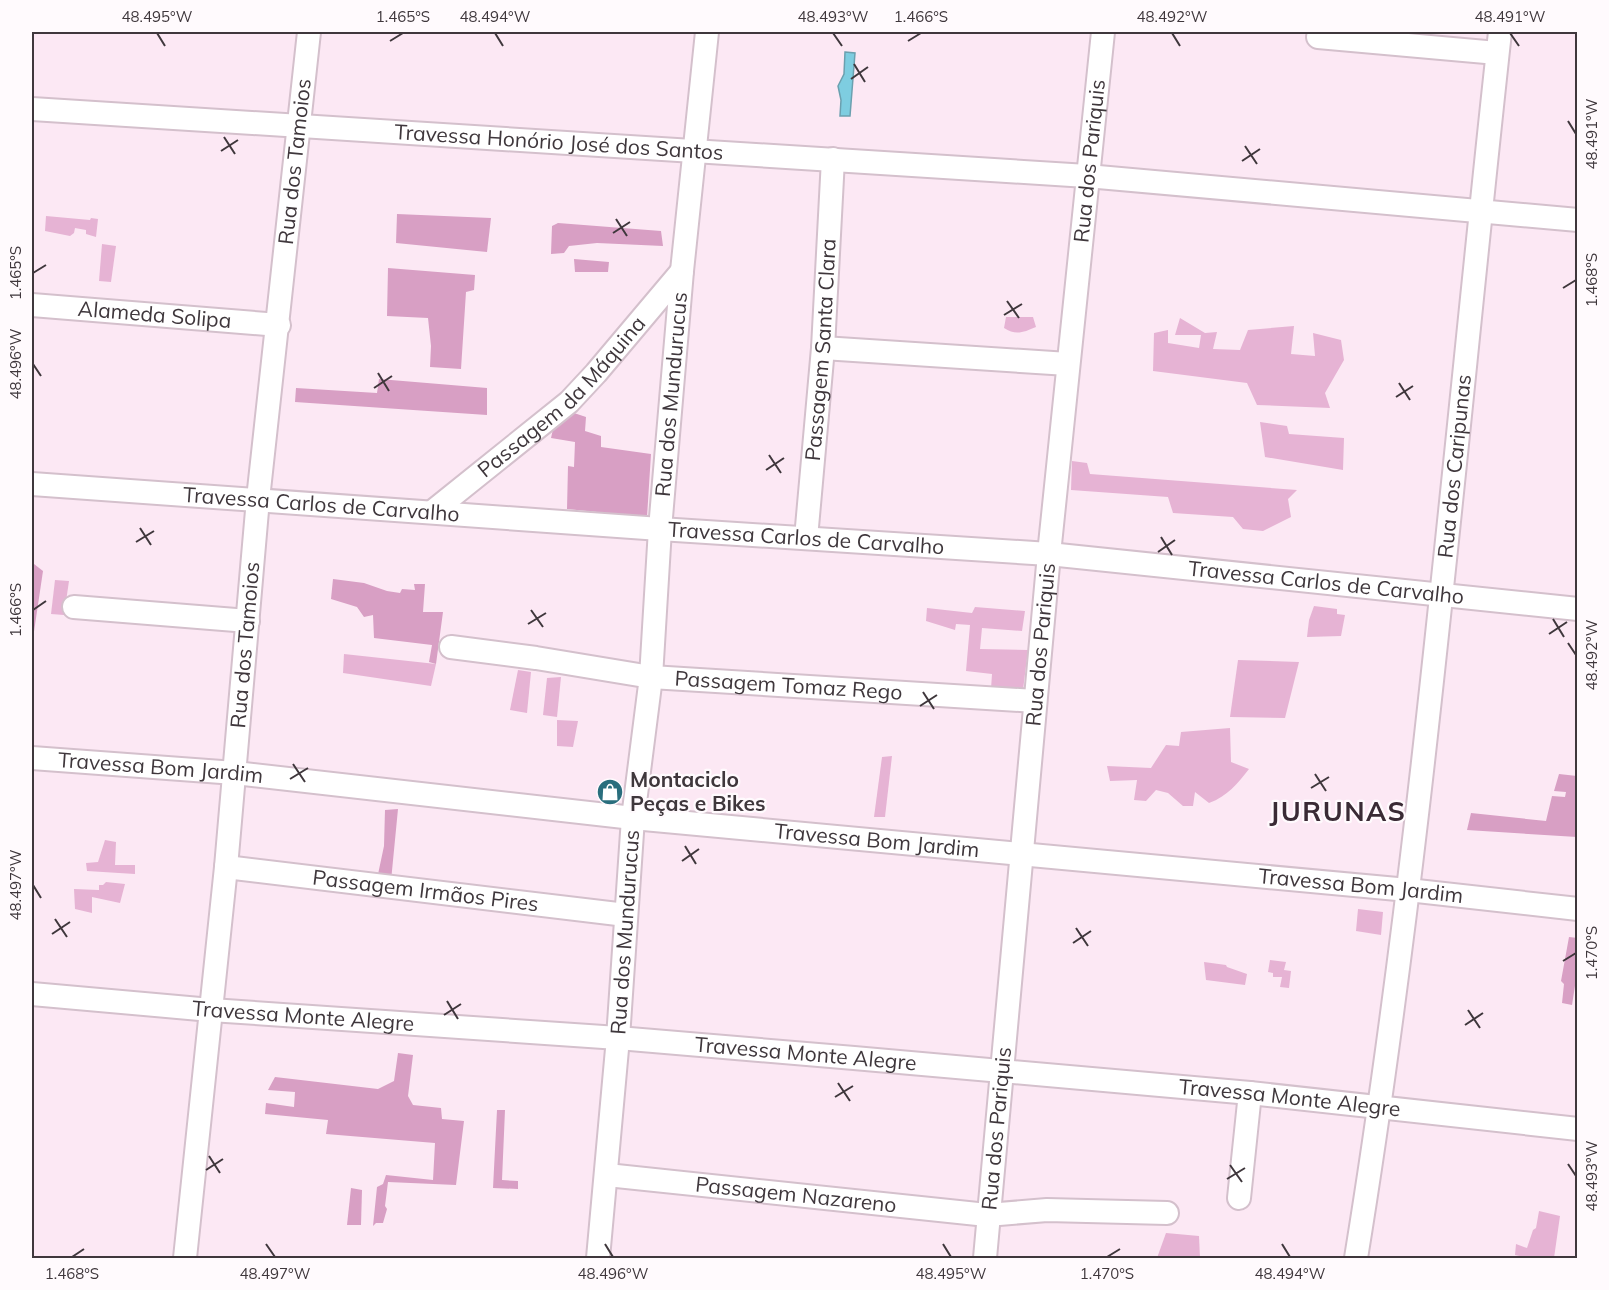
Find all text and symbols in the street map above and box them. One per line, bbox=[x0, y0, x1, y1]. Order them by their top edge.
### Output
text: 48.495°W bbox=[122, 7, 193, 26]
text: 1.465°S bbox=[376, 7, 430, 26]
text: 48.494°W bbox=[460, 7, 531, 26]
text: 48.493°W bbox=[798, 7, 869, 26]
text: 1.466°S bbox=[894, 7, 948, 26]
text: 48.492°W bbox=[1137, 7, 1208, 26]
text: 48.491°W bbox=[1475, 7, 1546, 26]
street label: Rua dos Tamoios bbox=[272, 77, 316, 246]
street label: Rua dos Pariquis bbox=[1067, 78, 1110, 244]
text: 48.491°W bbox=[1582, 98, 1601, 169]
street label: Travessa Honório José dos Santos bbox=[394, 118, 724, 165]
street label: Passagem Santa Clara bbox=[799, 238, 841, 462]
text: 1.465°S bbox=[6, 246, 25, 300]
text: 1.468°S bbox=[1582, 253, 1601, 307]
street label: Rua dos Mundurucus bbox=[649, 291, 692, 498]
street label: Alameda Solipa bbox=[77, 295, 232, 333]
street label: Passagem da Máquina bbox=[472, 310, 651, 482]
text: 48.496°W bbox=[6, 328, 25, 399]
street label: Rua dos Caripunas bbox=[1431, 373, 1476, 559]
street label: Travessa Carlos de Carvalho bbox=[182, 481, 460, 527]
street label: Travessa Carlos de Carvalho bbox=[667, 516, 945, 559]
street label: Travessa Carlos de Carvalho bbox=[1187, 555, 1465, 609]
street label: Rua dos Tamoios bbox=[224, 561, 264, 729]
street label: Rua dos Pariquis bbox=[1019, 562, 1060, 727]
text: 1.466°S bbox=[6, 583, 25, 637]
text: 48.492°W bbox=[1582, 619, 1601, 690]
street label: Passagem Tomaz Rego bbox=[674, 665, 903, 705]
street label: Travessa Bom Jardim bbox=[57, 746, 265, 788]
place label: Montaciclo Peças e Bikes bbox=[630, 766, 765, 816]
shop icon: Montaciclo Peças e Bikes bbox=[595, 777, 625, 807]
district label: JURUNAS bbox=[1269, 794, 1407, 828]
street label: Travessa Bom Jardim bbox=[773, 817, 981, 862]
street label: Rua dos Mundurucus bbox=[604, 829, 644, 1035]
text: 48.497°W bbox=[6, 849, 25, 920]
street label: Travessa Bom Jardim bbox=[1257, 862, 1465, 908]
street label: Passagem Irmãos Pires bbox=[311, 864, 540, 916]
text: 1.470°S bbox=[1582, 926, 1601, 980]
street label: Travessa Monte Alegre bbox=[191, 994, 415, 1036]
street label: Travessa Monte Alegre bbox=[694, 1031, 918, 1075]
street label: Rua dos Pariquis bbox=[975, 1046, 1016, 1211]
street label: Travessa Monte Alegre bbox=[1178, 1073, 1402, 1121]
text: 48.493°W bbox=[1582, 1140, 1601, 1211]
street label: Passagem Nazareno bbox=[694, 1170, 898, 1217]
text: 1.468°S bbox=[45, 1264, 99, 1283]
text: 48.497°W bbox=[240, 1264, 311, 1283]
text: 48.496°W bbox=[578, 1264, 649, 1283]
text: 48.495°W bbox=[916, 1264, 987, 1283]
text: 1.470°S bbox=[1080, 1264, 1134, 1283]
text: 48.494°W bbox=[1255, 1264, 1326, 1283]

